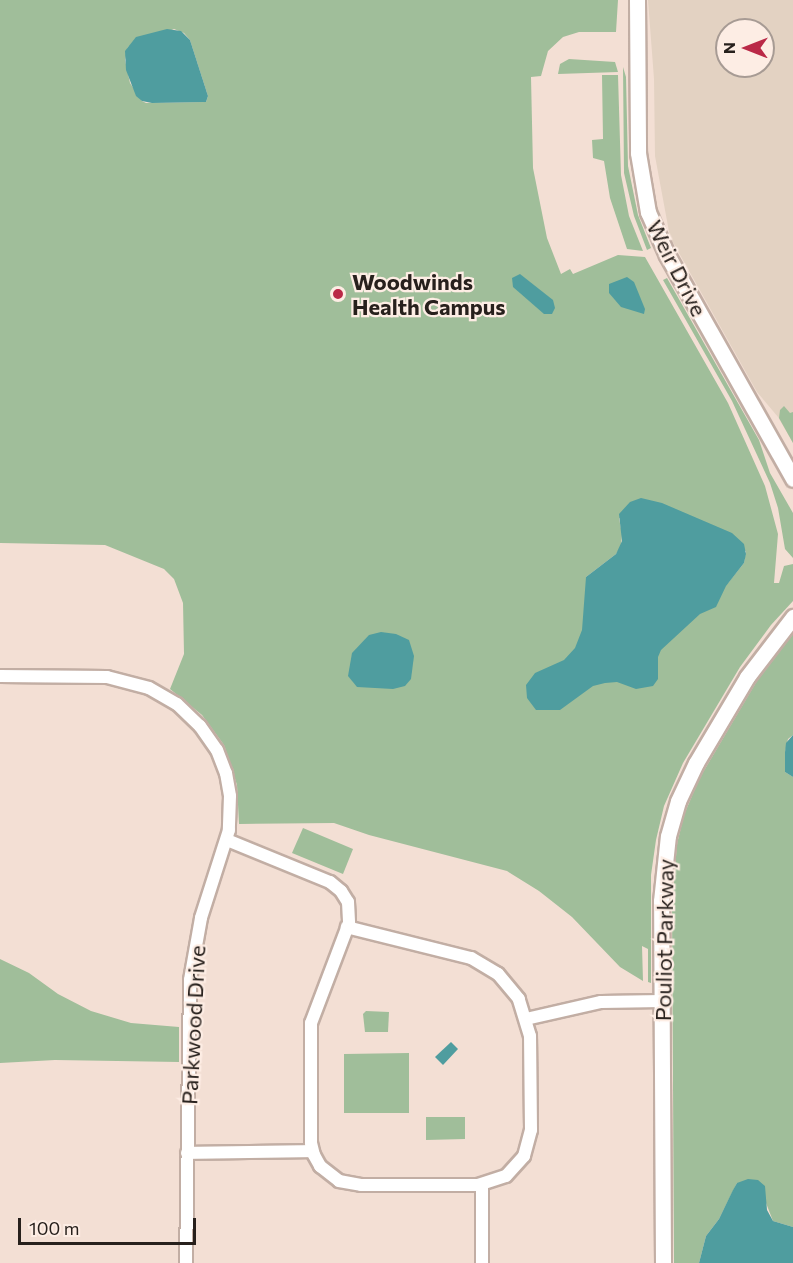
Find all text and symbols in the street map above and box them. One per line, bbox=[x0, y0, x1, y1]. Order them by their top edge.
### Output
north arrow bbox=[715, 18, 775, 78]
text: N bbox=[719, 42, 738, 54]
street label: Weir Drive bbox=[642, 216, 712, 320]
place label: Woodwinds Health Campus bbox=[352, 268, 506, 320]
marker: Woodwinds Health Campus bbox=[329, 285, 347, 303]
street label: Pouliot Parkway bbox=[649, 859, 679, 1021]
street label: Parkwood Drive bbox=[176, 945, 210, 1105]
scale bar bbox=[21, 1206, 200, 1244]
text: 100 m bbox=[29, 1217, 79, 1239]

